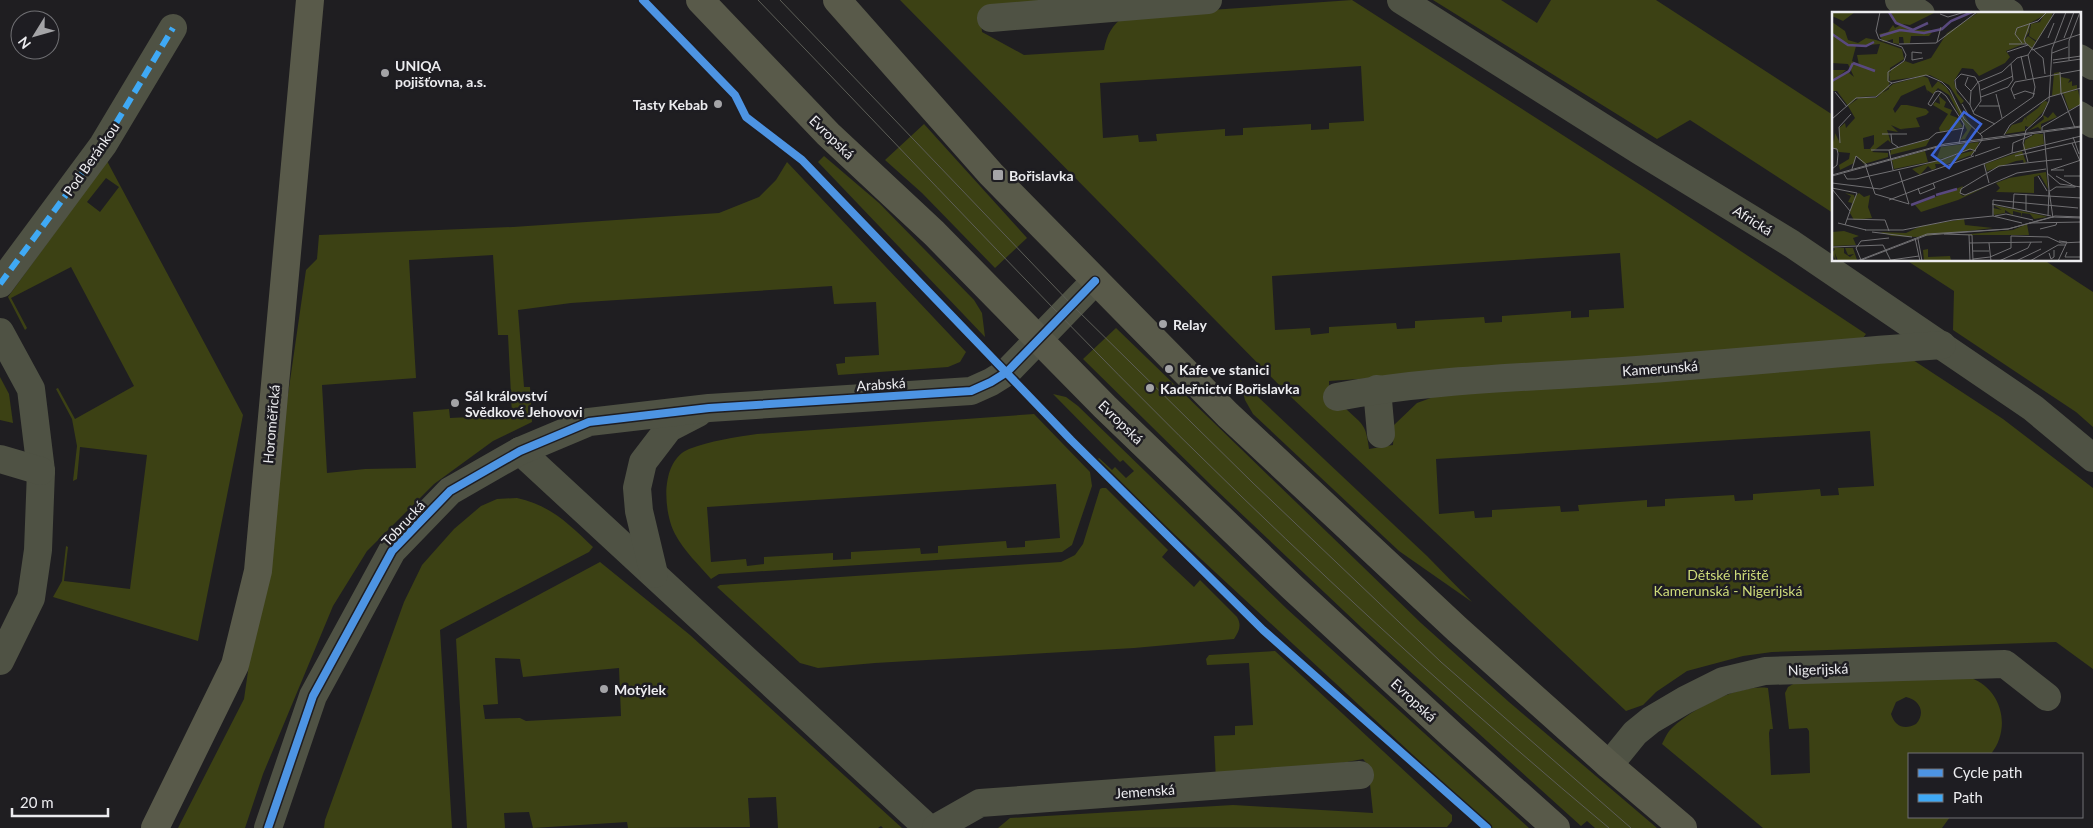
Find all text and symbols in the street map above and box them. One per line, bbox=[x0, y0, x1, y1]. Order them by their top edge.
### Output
north arrow bbox=[10, 10, 60, 60]
inset map bbox=[1832, 12, 2080, 261]
text: N bbox=[14, 34, 34, 53]
place label: UNIQA pojišťovna, a.s. bbox=[395, 57, 486, 90]
marker: UNIQA pojišťovna, a.s. bbox=[379, 67, 391, 79]
place label: Tasty Kebab bbox=[633, 96, 708, 113]
marker: Tasty Kebab bbox=[712, 98, 724, 110]
street label: Evropská bbox=[806, 112, 858, 162]
street label: Pod Beránkou bbox=[59, 119, 123, 199]
place label: Bořislavka bbox=[1009, 167, 1074, 184]
marker: Bořislavka bbox=[991, 168, 1005, 182]
street label: Africká bbox=[1730, 201, 1776, 239]
place label: Relay bbox=[1173, 316, 1207, 333]
marker: Relay bbox=[1157, 318, 1169, 330]
street label: Kamerunská bbox=[1622, 357, 1699, 379]
place label: Kafe ve stanici bbox=[1179, 361, 1269, 378]
marker: Kafe ve stanici bbox=[1163, 363, 1175, 375]
street label: Arabská bbox=[856, 374, 906, 394]
place label: Kadeřnictví Bořislavka bbox=[1160, 380, 1300, 397]
marker: Kadeřnictví Bořislavka bbox=[1144, 382, 1156, 394]
street label: Horoměřická bbox=[259, 384, 283, 464]
place label: Sál království Svědkové Jehovovi bbox=[465, 387, 582, 420]
marker: Sál království Svědkové Jehovovi bbox=[449, 397, 461, 409]
street label: Evropská bbox=[1095, 397, 1147, 447]
street label: Tobrucká bbox=[378, 497, 428, 549]
park label: Dětské hřiště Kamerunská - Nigerijská bbox=[1654, 566, 1802, 599]
street label: Nigerijská bbox=[1787, 659, 1849, 679]
street label: Evropská bbox=[1388, 675, 1440, 725]
place label: Motýlek bbox=[614, 681, 666, 698]
marker: Motýlek bbox=[598, 683, 610, 695]
legend bbox=[1908, 753, 2083, 818]
text: Cycle path bbox=[1953, 763, 2022, 781]
street label: Jemenská bbox=[1115, 780, 1176, 802]
scale bar bbox=[12, 786, 109, 818]
text: Path bbox=[1953, 788, 1983, 806]
text: 20 m bbox=[20, 793, 54, 811]

